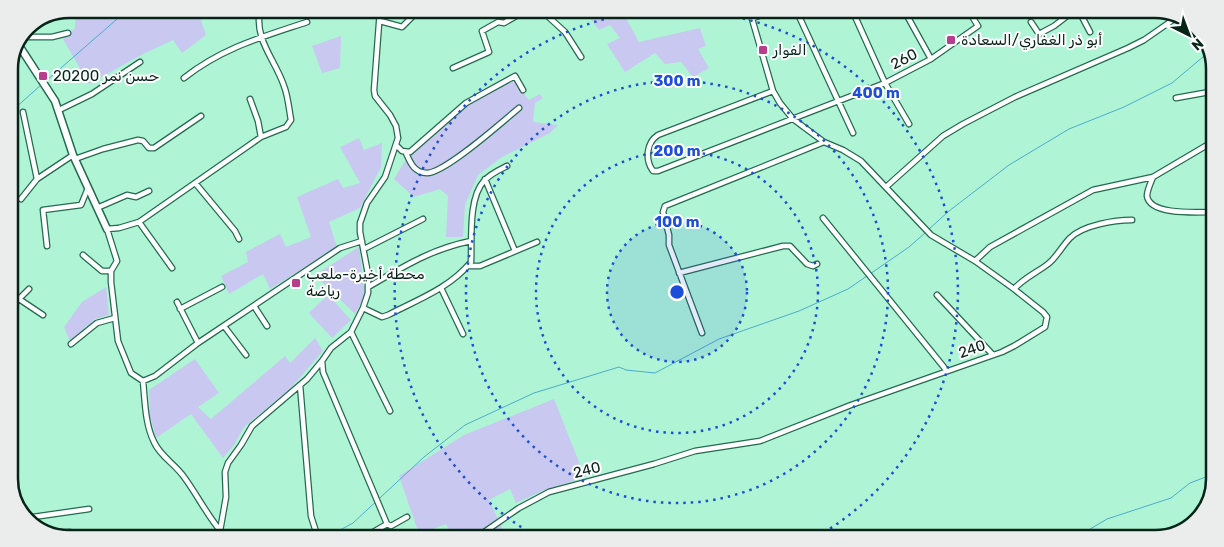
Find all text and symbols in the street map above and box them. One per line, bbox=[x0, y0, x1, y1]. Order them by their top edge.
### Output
north arrow bbox=[1164, 10, 1214, 60]
place label: أبو ذر الغفاري/السعادة bbox=[961, 31, 1102, 50]
marker: أبو ذر الغفاري/السعادة bbox=[945, 34, 957, 46]
text: N bbox=[1188, 35, 1207, 54]
place label: الفوار bbox=[772, 41, 807, 59]
marker: الفوار bbox=[757, 44, 769, 56]
street label: 260 bbox=[888, 45, 920, 73]
place label: حسن نمر 20200 bbox=[53, 67, 159, 85]
marker: حسن نمر 20200 bbox=[37, 70, 49, 82]
text: 300 m bbox=[653, 72, 701, 90]
text: 400 m bbox=[852, 84, 900, 102]
text: 200 m bbox=[653, 142, 701, 160]
text: 100 m bbox=[655, 213, 699, 231]
place label: محطة أخيرة-ملعب رياضة bbox=[306, 265, 425, 300]
marker: محطة أخيرة-ملعب رياضة bbox=[290, 277, 302, 289]
centre of rings bbox=[668, 283, 686, 301]
street label: 240 bbox=[956, 336, 988, 362]
street label: 240 bbox=[571, 458, 603, 482]

